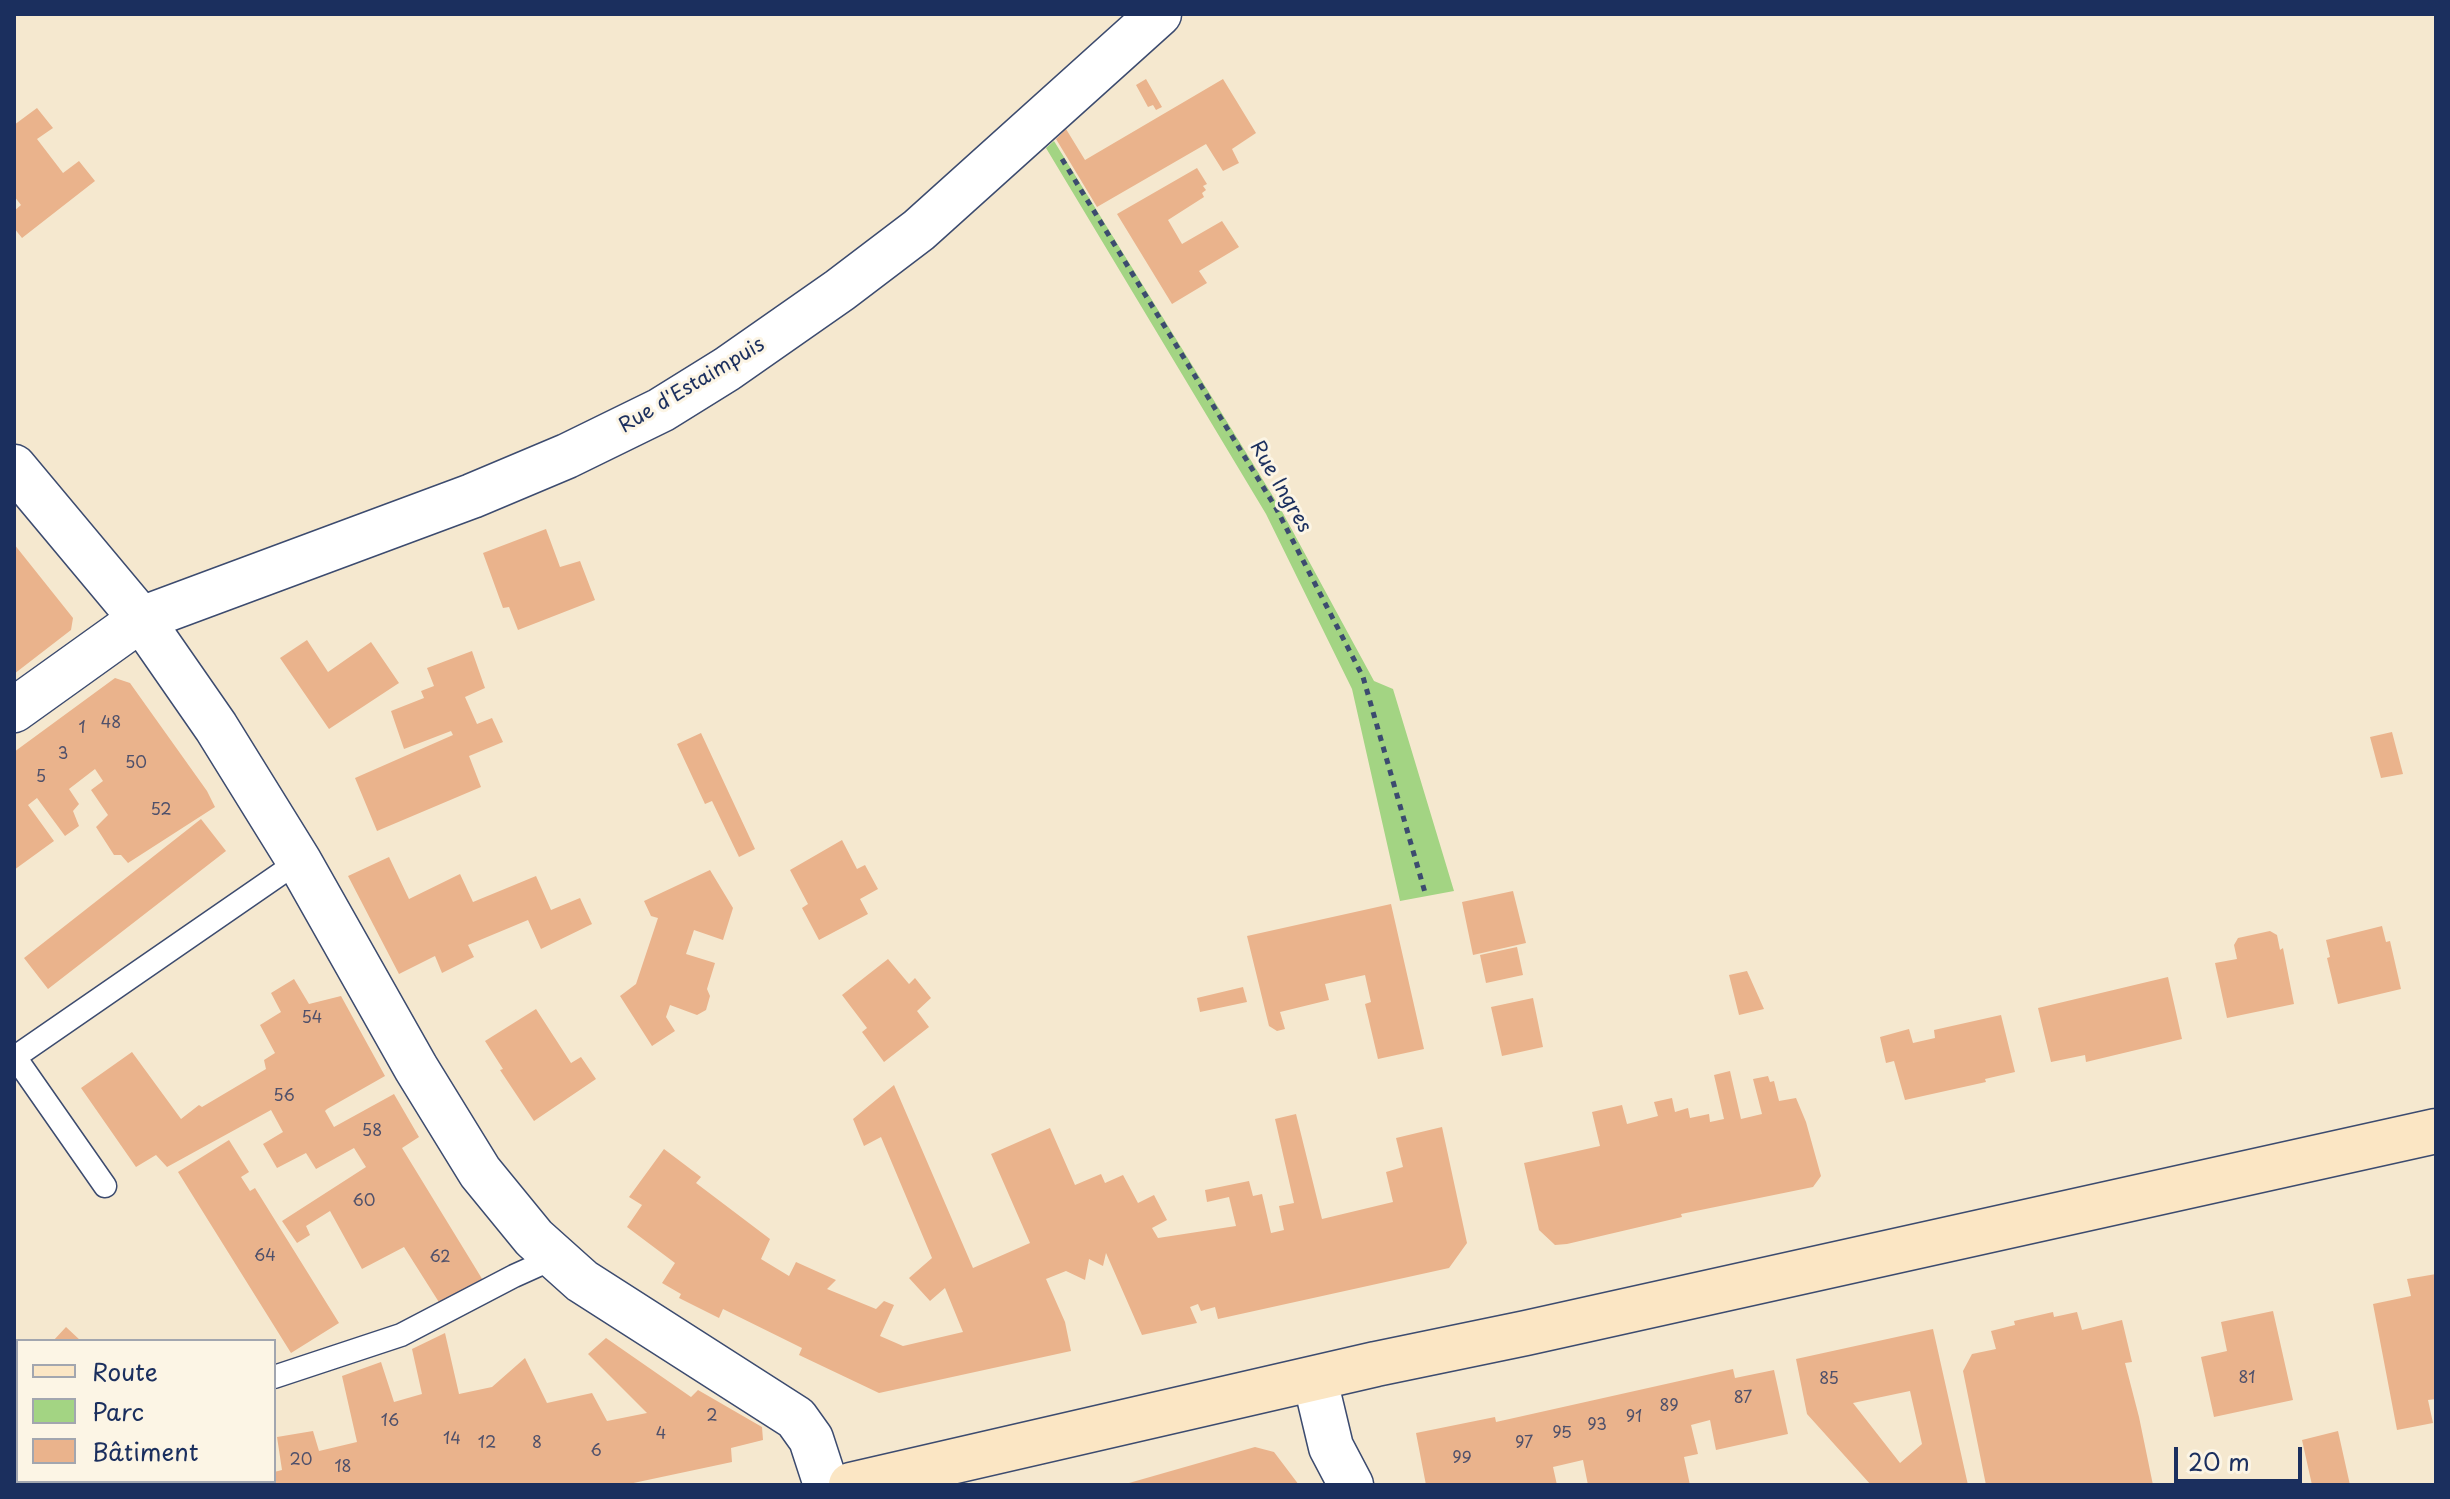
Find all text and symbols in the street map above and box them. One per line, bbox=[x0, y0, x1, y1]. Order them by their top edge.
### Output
street label: Rue d'Estaimpuis bbox=[615, 333, 769, 439]
street label: Rue Ingres bbox=[1244, 437, 1316, 537]
house number: 48 bbox=[101, 714, 121, 734]
house number: 1 bbox=[78, 719, 86, 739]
house number: 3 bbox=[58, 745, 68, 765]
house number: 50 bbox=[125, 754, 147, 774]
house number: 5 bbox=[36, 768, 46, 788]
house number: 52 bbox=[150, 801, 172, 821]
house number: 54 bbox=[302, 1009, 322, 1029]
house number: 56 bbox=[273, 1087, 295, 1107]
house number: 58 bbox=[362, 1122, 382, 1142]
house number: 60 bbox=[353, 1192, 375, 1212]
house number: 64 bbox=[254, 1247, 276, 1267]
house number: 62 bbox=[429, 1248, 451, 1268]
legend bbox=[16, 1339, 276, 1483]
text: Route bbox=[92, 1353, 158, 1389]
house number: 81 bbox=[2238, 1369, 2256, 1389]
house number: 85 bbox=[1819, 1370, 1839, 1390]
house number: 87 bbox=[1734, 1389, 1752, 1409]
text: Parc bbox=[92, 1393, 144, 1429]
house number: 89 bbox=[1659, 1397, 1679, 1417]
house number: 2 bbox=[706, 1407, 718, 1427]
house number: 91 bbox=[1626, 1408, 1642, 1428]
house number: 16 bbox=[381, 1412, 399, 1432]
house number: 93 bbox=[1587, 1416, 1607, 1436]
house number: 95 bbox=[1552, 1424, 1572, 1444]
house number: 4 bbox=[656, 1425, 666, 1445]
house number: 14 bbox=[443, 1430, 461, 1450]
scale bar bbox=[2178, 1431, 2306, 1481]
text: Bâtiment bbox=[92, 1433, 199, 1469]
house number: 12 bbox=[478, 1434, 496, 1454]
house number: 8 bbox=[532, 1434, 542, 1454]
house number: 97 bbox=[1515, 1434, 1533, 1454]
house number: 6 bbox=[590, 1442, 602, 1462]
text: 20 m bbox=[2188, 1443, 2250, 1479]
house number: 99 bbox=[1452, 1449, 1472, 1469]
house number: 20 bbox=[290, 1451, 312, 1471]
house number: 18 bbox=[334, 1458, 352, 1478]

